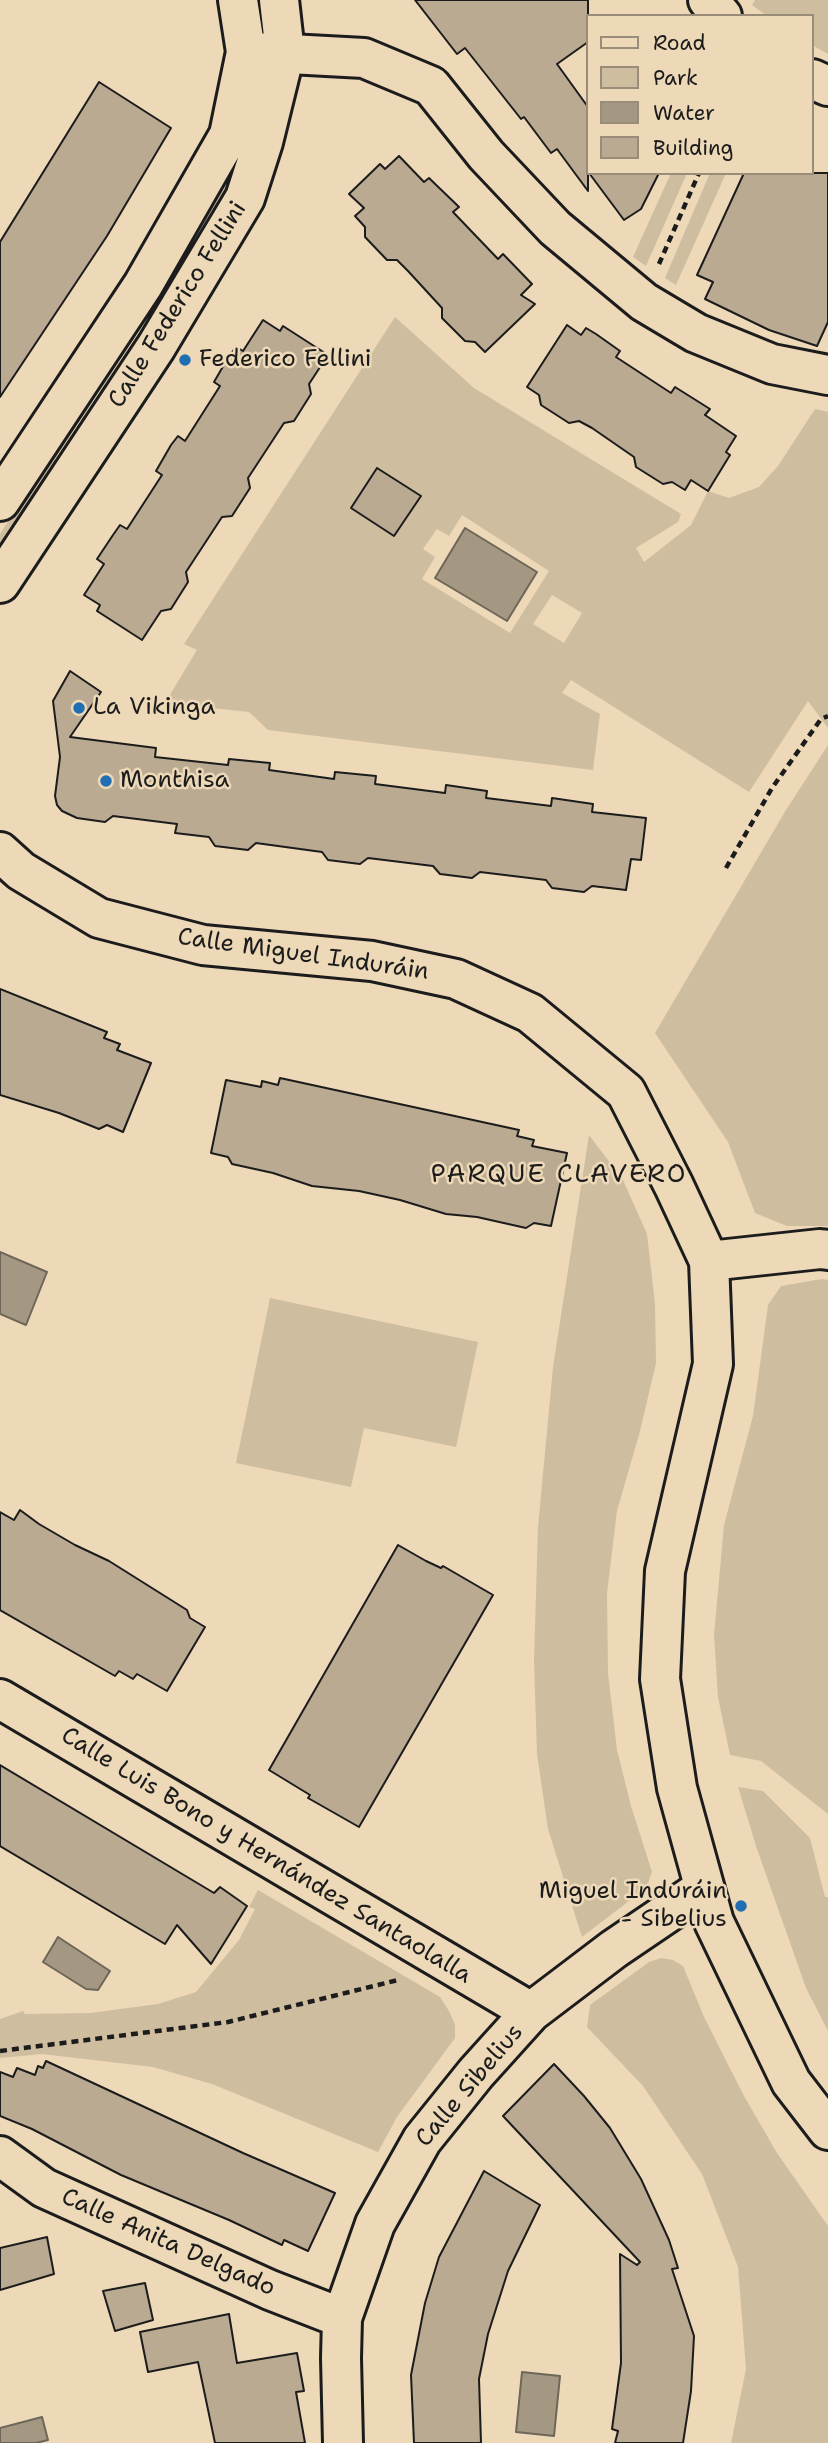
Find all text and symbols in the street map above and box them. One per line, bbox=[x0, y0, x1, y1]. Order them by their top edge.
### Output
legend bbox=[586, 14, 814, 175]
text: Road bbox=[653, 29, 706, 57]
text: Park bbox=[653, 64, 698, 92]
text: Water bbox=[653, 99, 715, 127]
text: Building bbox=[653, 134, 733, 162]
street label: Calle Federico Fellini bbox=[103, 197, 253, 413]
place label: Federico Fellini bbox=[199, 346, 372, 374]
marker: Federico Fellini bbox=[177, 352, 193, 368]
place label: La Vikinga bbox=[93, 694, 215, 722]
marker: La Vikinga bbox=[71, 700, 87, 716]
place label: Monthisa bbox=[120, 767, 229, 795]
marker: Monthisa bbox=[98, 773, 114, 789]
street label: Calle Miguel Induráin bbox=[176, 923, 430, 987]
district label: PARQUE CLAVERO bbox=[432, 1159, 686, 1191]
street label: Calle Luis Bono y Hernández Santaolalla bbox=[55, 1722, 477, 1990]
place label: Miguel Induráin - Sibelius bbox=[539, 1878, 727, 1934]
marker: Miguel Induráin - Sibelius bbox=[733, 1898, 749, 1914]
street label: Calle Sibelius bbox=[410, 2019, 530, 2153]
street label: Calle Anita Delgado bbox=[57, 2183, 279, 2303]

